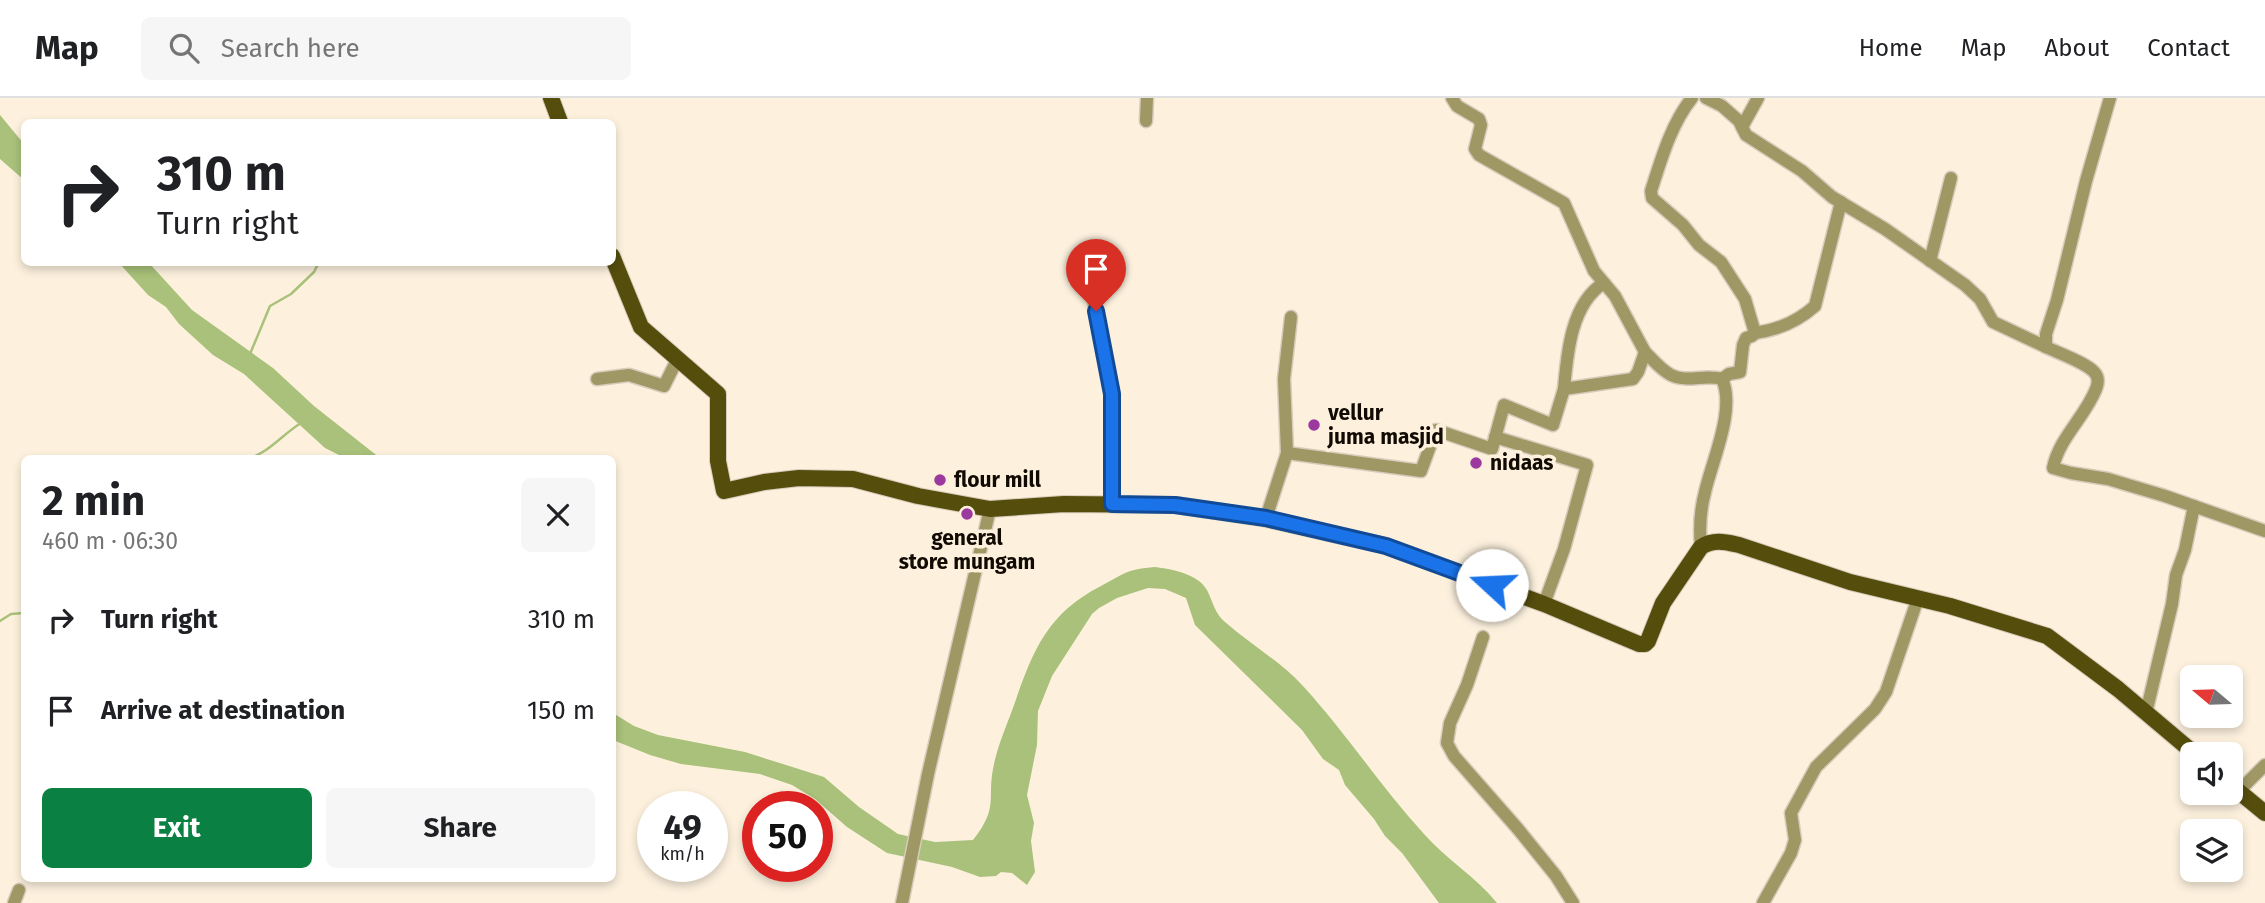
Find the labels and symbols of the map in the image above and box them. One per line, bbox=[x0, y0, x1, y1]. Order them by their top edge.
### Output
pin bbox=[1066, 239, 1126, 311]
place label: vellur juma masjid bbox=[1327, 400, 1444, 450]
marker: vellur juma masjid bbox=[1306, 417, 1322, 433]
place label: nidaas bbox=[1490, 450, 1553, 476]
marker: nidaas bbox=[1468, 455, 1484, 471]
place label: flour mill bbox=[954, 467, 1042, 493]
marker: flour mill bbox=[932, 472, 948, 488]
marker: general store mungam bbox=[959, 506, 975, 522]
place label: general store mungam bbox=[899, 525, 1035, 575]
position arrow bbox=[1455, 548, 1529, 622]
north arrow bbox=[2180, 665, 2244, 728]
speed limit sign: 50 bbox=[742, 791, 833, 882]

